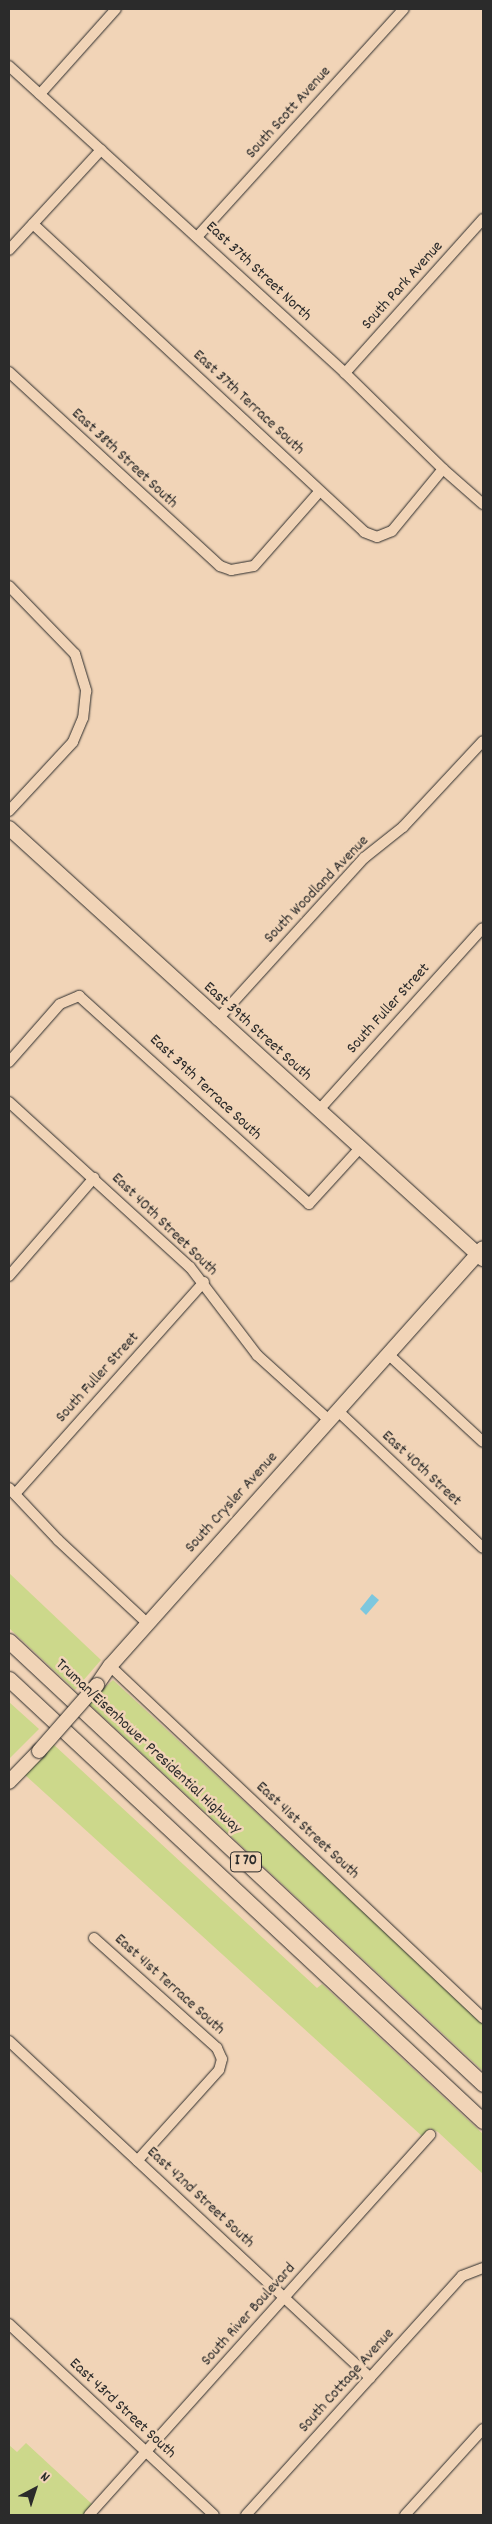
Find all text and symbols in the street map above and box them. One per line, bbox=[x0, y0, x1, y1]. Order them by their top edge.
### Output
street label: South Scott Avenue bbox=[242, 63, 336, 163]
street label: East 37th Street North bbox=[201, 218, 315, 326]
street label: South Park Avenue bbox=[358, 238, 448, 334]
street label: East 37th Terrace South bbox=[188, 346, 308, 460]
street label: East 38th Street South bbox=[67, 405, 181, 513]
street label: South Woodland Avenue bbox=[261, 832, 373, 948]
street label: South Fuller Street bbox=[343, 960, 435, 1058]
street label: East 39th Street South bbox=[199, 978, 315, 1086]
street label: East 39th Terrace South bbox=[145, 1031, 265, 1145]
street label: East 40th Street South bbox=[107, 1169, 221, 1281]
street label: South Fuller Street bbox=[52, 1329, 144, 1427]
street label: East 40th Street bbox=[377, 1427, 465, 1511]
street label: South Crysler Avenue bbox=[182, 1449, 282, 1557]
street label: Truman/Eisenhower Presidential Highway bbox=[51, 1655, 245, 1839]
street label: East 41st Street South bbox=[251, 1778, 363, 1884]
road number: I 70 bbox=[230, 1850, 262, 1874]
street label: East 41st Terrace South bbox=[110, 1930, 228, 2040]
street label: East 42nd Street South bbox=[142, 2143, 258, 2253]
street label: South River Boulevard bbox=[198, 2260, 300, 2370]
street label: South Cottage Avenue bbox=[295, 2325, 399, 2437]
street label: East 43rd Street South bbox=[65, 2355, 179, 2463]
north arrow bbox=[10, 2464, 60, 2514]
text: N bbox=[36, 2468, 54, 2487]

